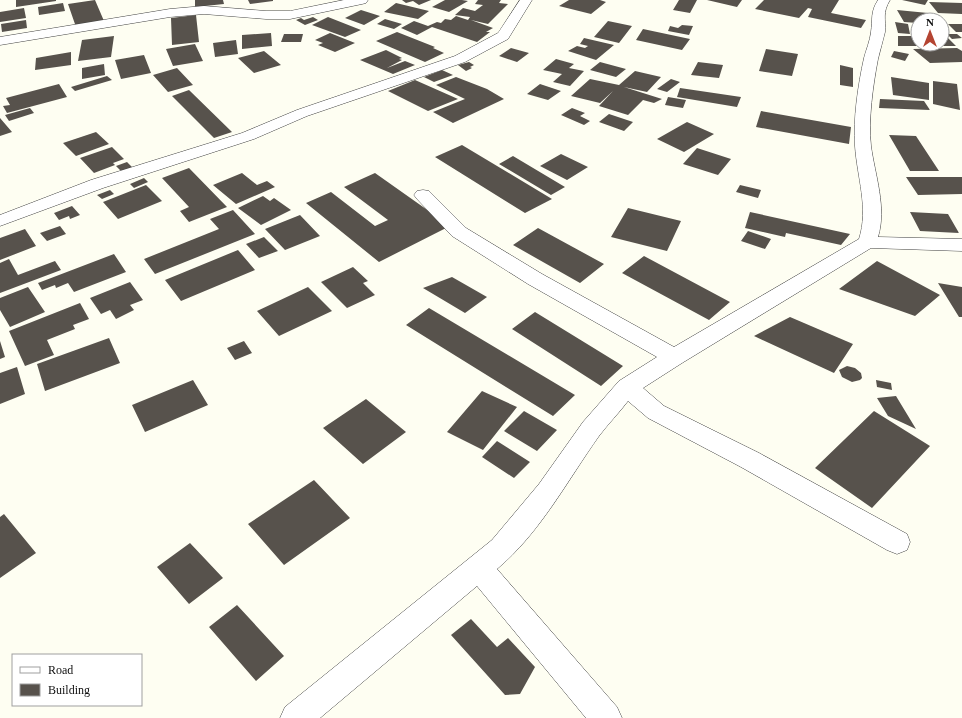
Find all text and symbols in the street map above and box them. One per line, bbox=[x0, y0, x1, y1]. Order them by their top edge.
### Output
north arrow bbox=[910, 12, 950, 52]
text: N bbox=[926, 16, 934, 28]
legend bbox=[12, 654, 142, 706]
text: Road bbox=[48, 663, 73, 677]
text: Building bbox=[48, 683, 90, 697]

